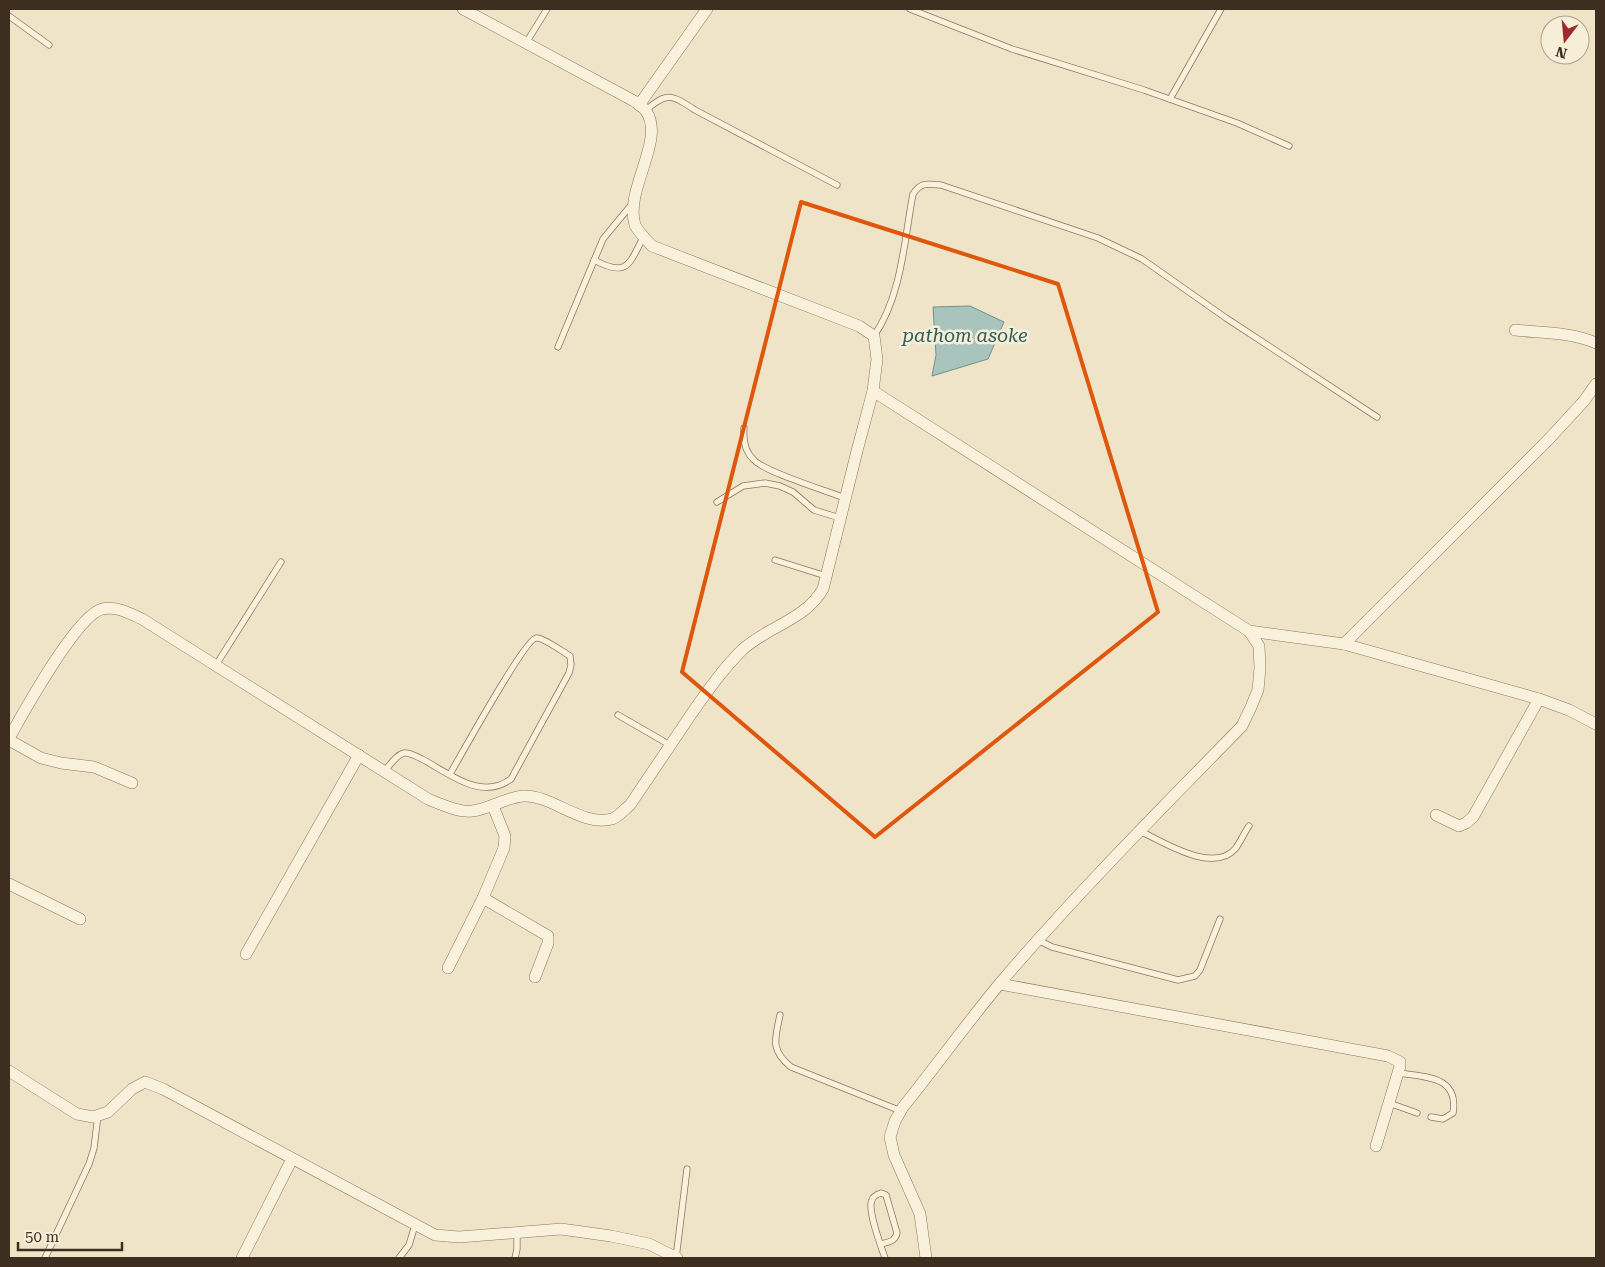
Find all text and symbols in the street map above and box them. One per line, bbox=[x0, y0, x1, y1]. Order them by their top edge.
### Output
north arrow bbox=[1540, 15, 1590, 65]
text: N bbox=[1554, 43, 1569, 62]
water label: pathom asoke bbox=[900, 324, 1028, 347]
scale bar bbox=[18, 1220, 121, 1252]
text: 50 m bbox=[25, 1228, 60, 1246]

